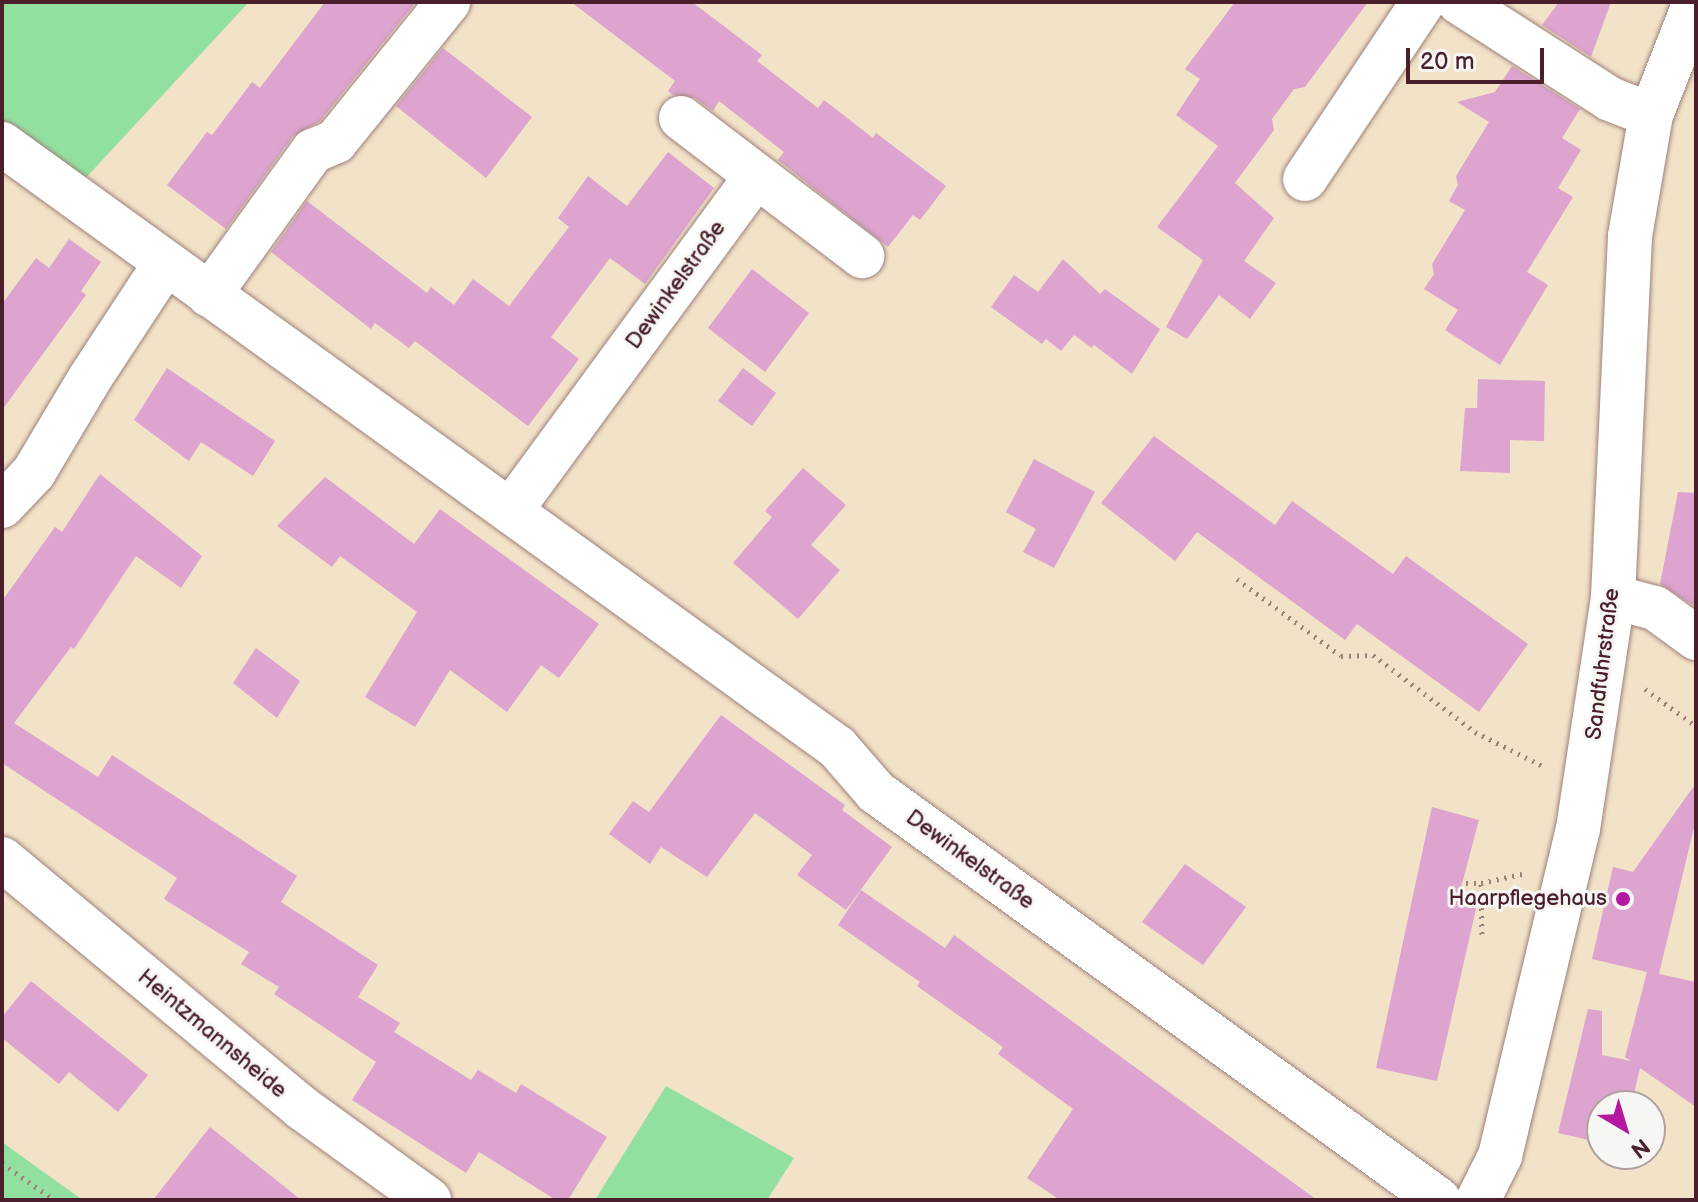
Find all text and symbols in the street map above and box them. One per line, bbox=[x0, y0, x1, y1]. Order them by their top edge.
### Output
scale bar bbox=[1410, 32, 1548, 82]
text: 20 m bbox=[1420, 47, 1475, 76]
street label: Dewinkelstraße bbox=[621, 216, 731, 354]
street label: Sandfuhrstraße bbox=[1581, 587, 1625, 741]
street label: Dewinkelstraße bbox=[901, 805, 1039, 915]
place label: Haarpflegehaus bbox=[1448, 886, 1607, 912]
marker: Haarpflegehaus bbox=[1614, 890, 1632, 908]
street label: Heintzmannsheide bbox=[132, 964, 292, 1104]
north arrow bbox=[1586, 1090, 1666, 1170]
text: N bbox=[1625, 1132, 1655, 1163]

